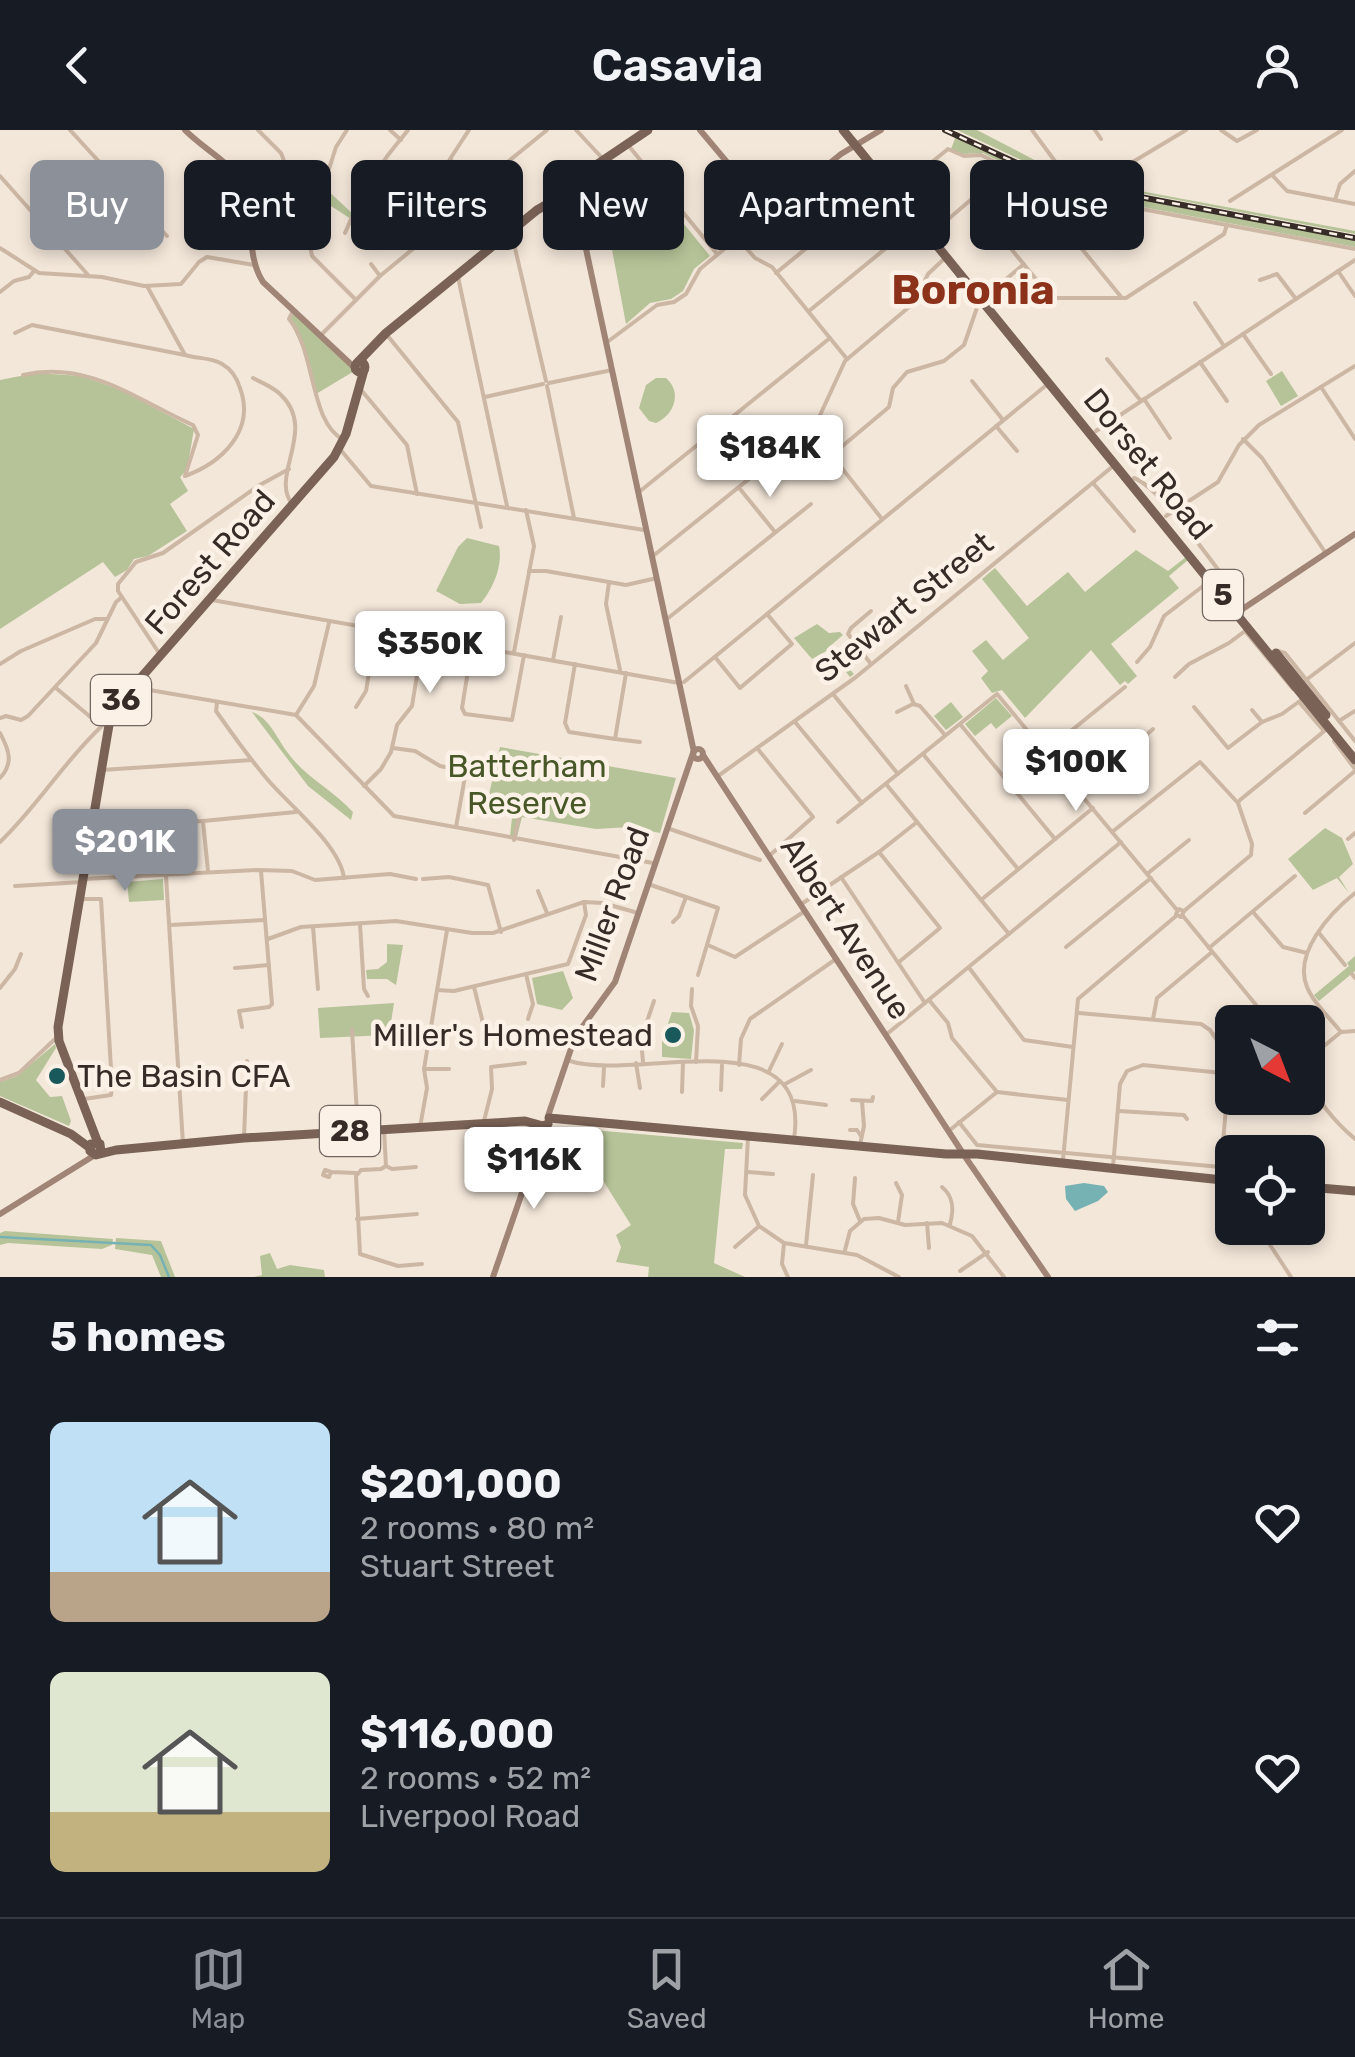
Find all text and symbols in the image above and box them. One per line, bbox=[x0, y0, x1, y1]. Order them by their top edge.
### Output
icon: back bbox=[50, 38, 105, 93]
icon: person bbox=[1250, 38, 1305, 93]
text: Casavia bbox=[592, 39, 763, 92]
chip: Buy bbox=[30, 160, 164, 250]
chip: Rent bbox=[184, 160, 331, 250]
chip: Filters bbox=[351, 160, 523, 250]
chip: New bbox=[543, 160, 684, 250]
chip: Apartment bbox=[704, 160, 950, 250]
chip: House bbox=[970, 160, 1144, 250]
district label: Boronia bbox=[891, 265, 1055, 315]
street label: Dorset Road bbox=[1076, 381, 1220, 547]
pin: $184K bbox=[700, 415, 840, 500]
text: $184K bbox=[719, 428, 821, 466]
street label: Forest Road bbox=[137, 482, 283, 642]
street label: Stewart Street bbox=[807, 524, 1001, 690]
road number: 5 bbox=[1203, 570, 1243, 620]
pin: $350K bbox=[360, 611, 500, 696]
text: $350K bbox=[377, 624, 483, 662]
road number: 36 bbox=[91, 675, 151, 725]
pin: $100K bbox=[1006, 729, 1146, 814]
text: $100K bbox=[1025, 742, 1127, 780]
park label: Batterham Reserve bbox=[447, 747, 607, 822]
pin: $201K bbox=[55, 809, 195, 894]
text: $201K bbox=[74, 822, 176, 860]
street label: Miller Road bbox=[566, 822, 658, 986]
street label: Albert Avenue bbox=[773, 830, 919, 1026]
north arrow bbox=[1215, 1005, 1325, 1115]
map controls bbox=[1215, 1005, 1325, 1245]
place label: Miller's Homestead bbox=[373, 1016, 653, 1054]
marker: Miller's Homestead bbox=[662, 1024, 684, 1046]
place label: The Basin CFA bbox=[77, 1057, 291, 1095]
marker: The Basin CFA bbox=[46, 1065, 68, 1087]
road number: 28 bbox=[320, 1106, 380, 1156]
pin: $116K bbox=[464, 1127, 604, 1212]
button: locate bbox=[1215, 1135, 1325, 1245]
text: $116K bbox=[486, 1140, 582, 1178]
icon: filters bbox=[1250, 1310, 1305, 1365]
text: 5 homes bbox=[50, 1312, 226, 1362]
text: $201,000 bbox=[360, 1459, 562, 1509]
icon: home bbox=[130, 1462, 250, 1582]
icon: heart bbox=[1250, 1495, 1305, 1550]
text: 2 rooms · 80 m² bbox=[360, 1509, 594, 1547]
text: Stuart Street bbox=[360, 1547, 554, 1585]
text: $116,000 bbox=[360, 1709, 554, 1759]
icon: home bbox=[130, 1712, 250, 1832]
icon: heart bbox=[1250, 1745, 1305, 1800]
text: 2 rooms · 52 m² bbox=[360, 1759, 591, 1797]
text: Liverpool Road bbox=[360, 1797, 580, 1835]
tab: Map bbox=[191, 1942, 246, 2035]
tab: Saved bbox=[627, 1942, 707, 2035]
tab: Home bbox=[1088, 1942, 1164, 2035]

